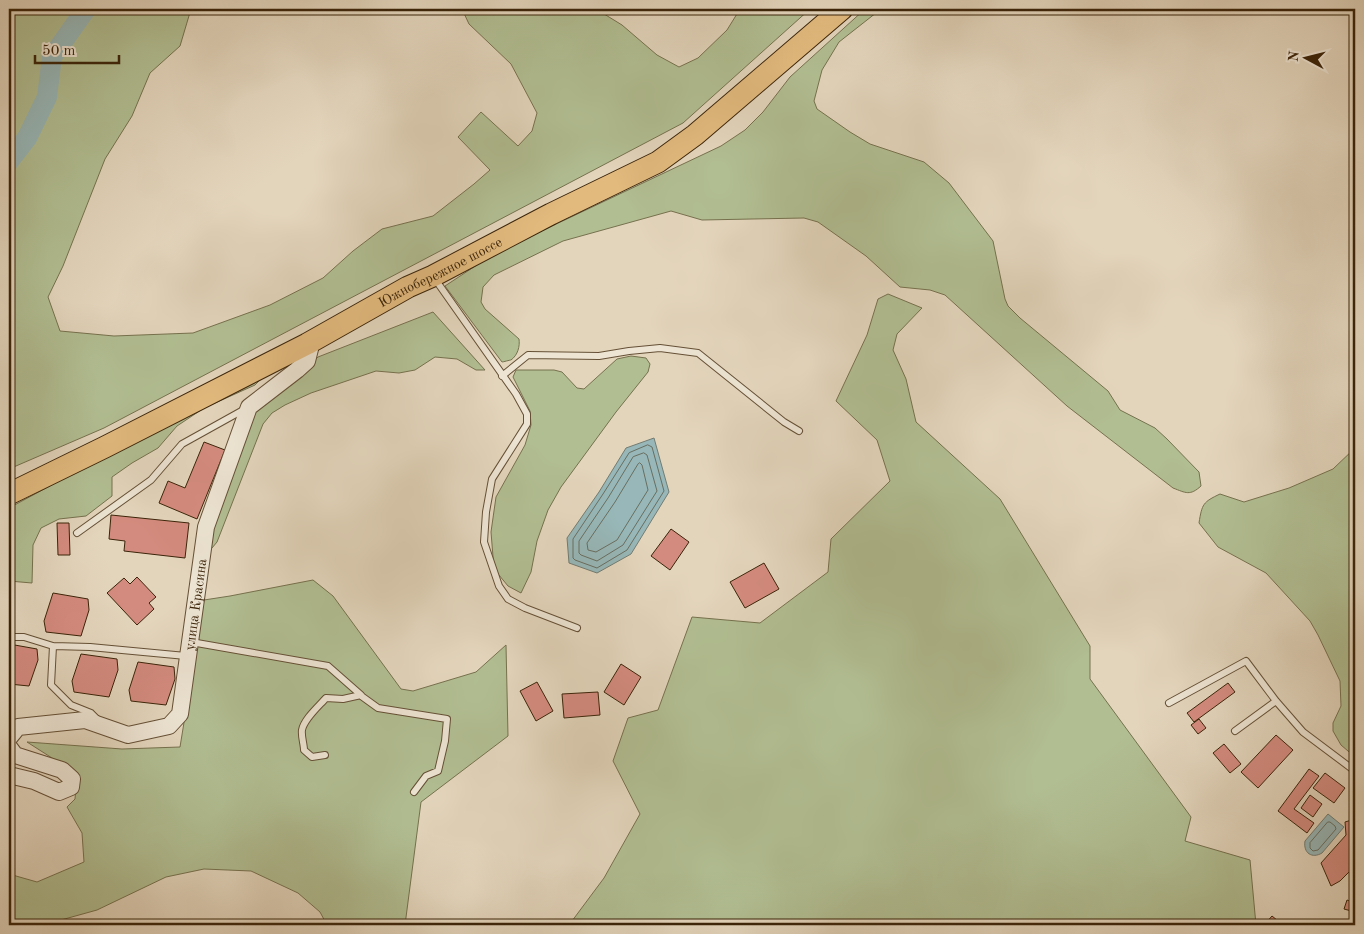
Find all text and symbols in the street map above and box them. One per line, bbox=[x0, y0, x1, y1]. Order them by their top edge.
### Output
scale bar bbox=[35, 32, 119, 64]
north arrow bbox=[1282, 32, 1332, 82]
text: 50 m bbox=[42, 44, 76, 59]
text: N bbox=[1286, 50, 1302, 63]
street label: Южнобережное шоссе bbox=[376, 235, 505, 310]
street label: улица Красина bbox=[183, 558, 210, 651]

